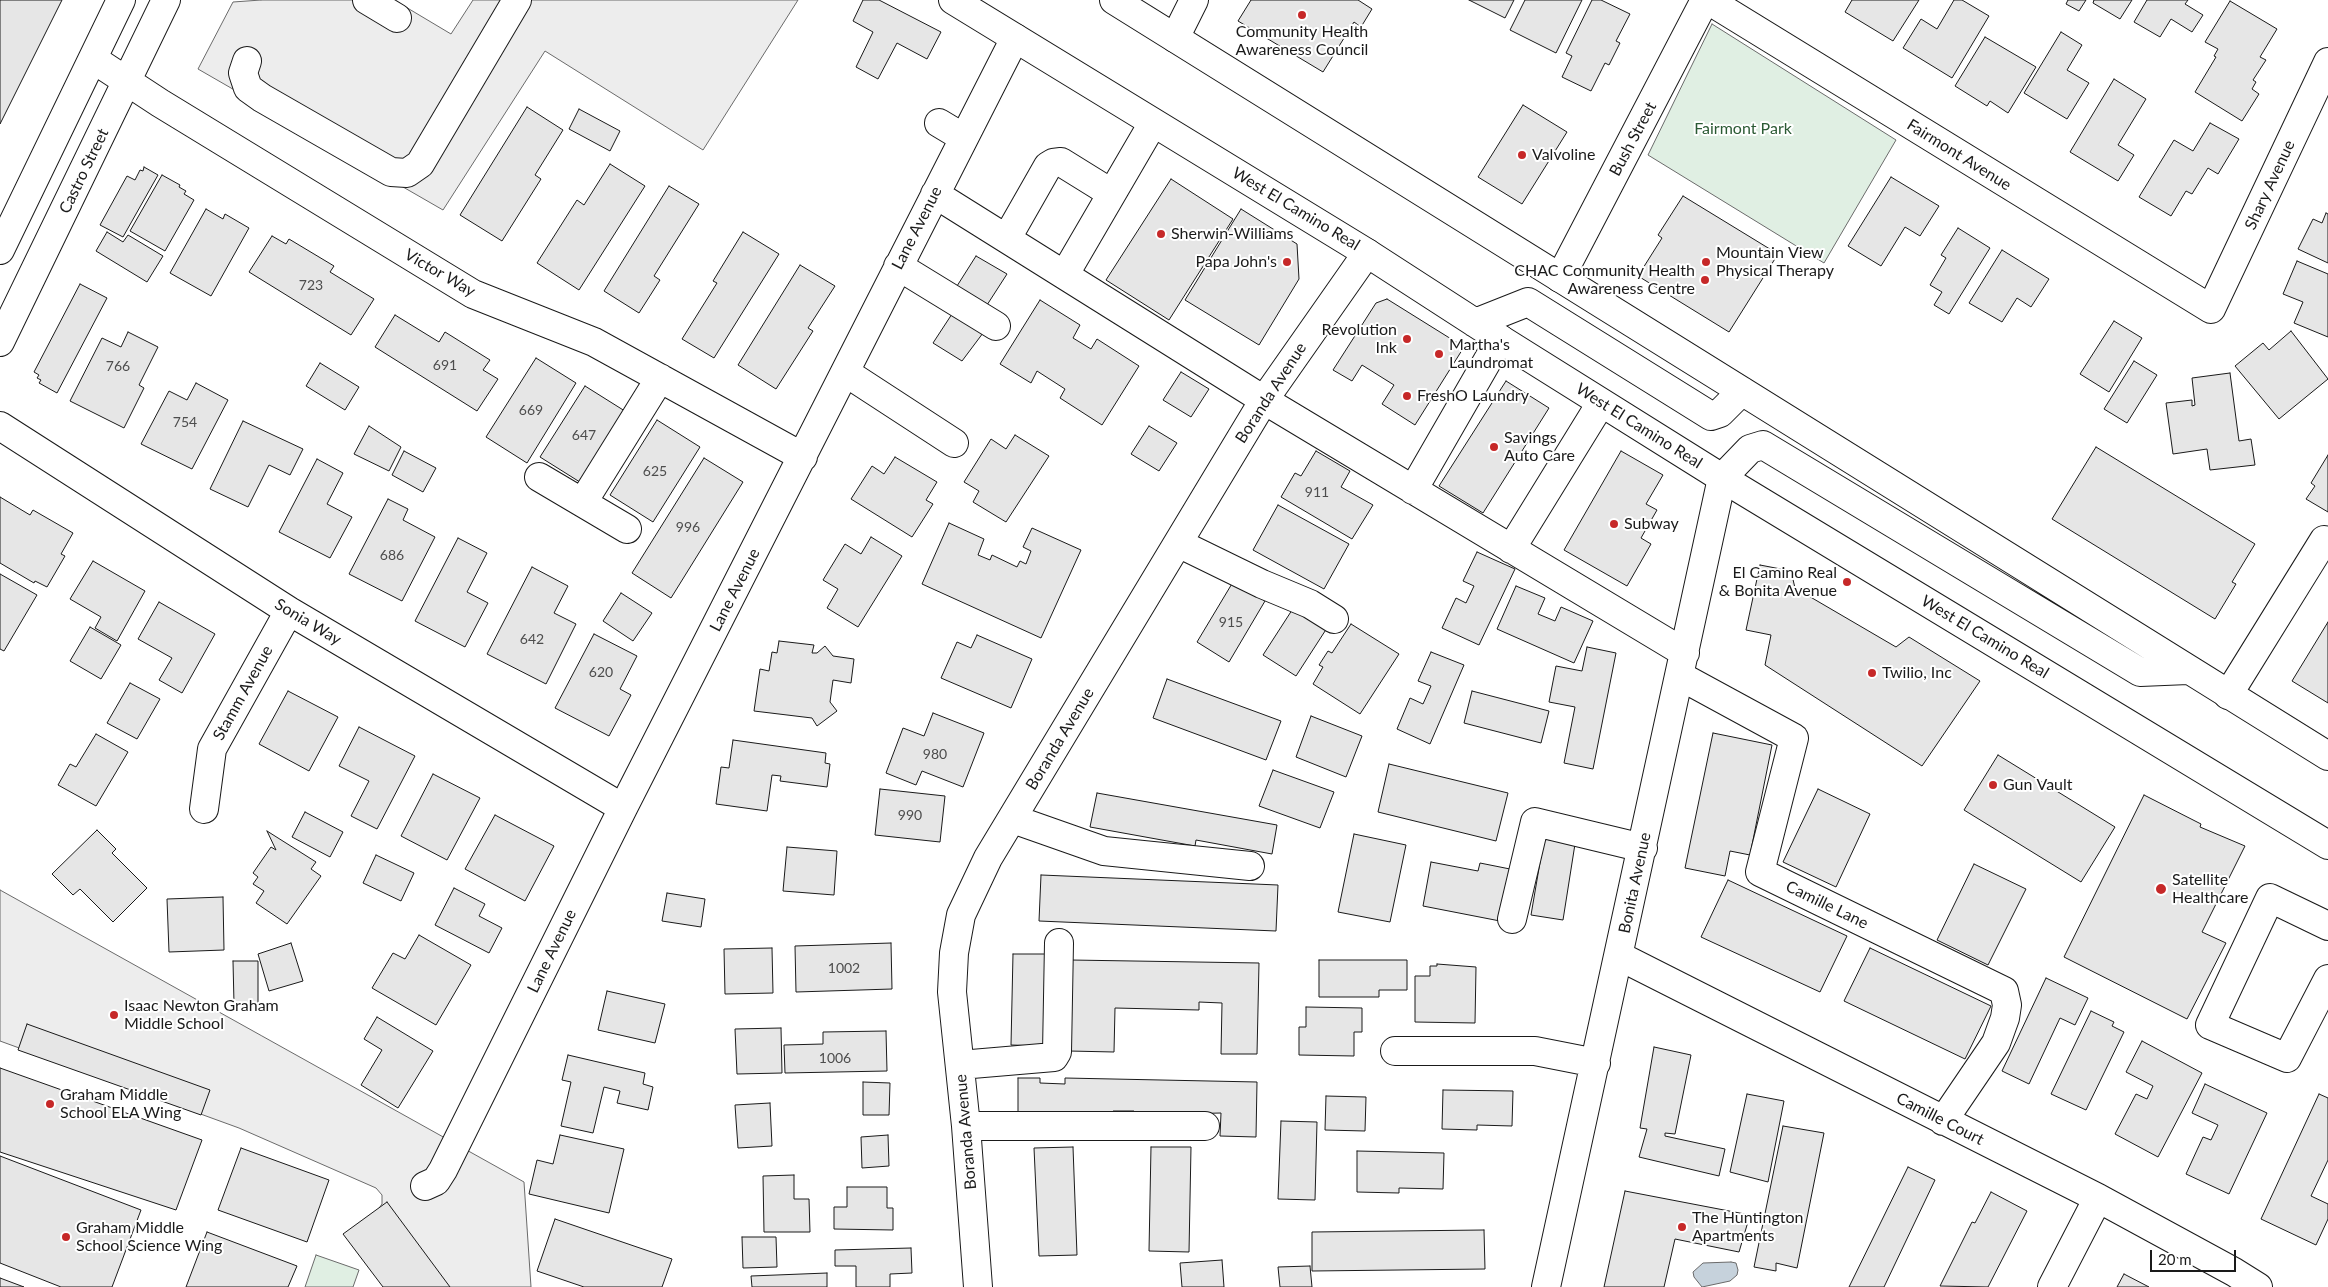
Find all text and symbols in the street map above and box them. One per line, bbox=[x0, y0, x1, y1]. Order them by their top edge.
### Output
marker: Community Health Awareness Council bbox=[1296, 9, 1308, 21]
place label: Community Health Awareness Council bbox=[1236, 22, 1368, 60]
street label: Bush Street bbox=[1605, 99, 1661, 179]
street label: Fairmont Avenue bbox=[1903, 115, 2015, 195]
park label: Fairmont Park bbox=[1694, 119, 1792, 139]
street label: Castro Street bbox=[55, 125, 113, 217]
street label: Shary Avenue bbox=[2241, 137, 2299, 233]
place label: Valvoline bbox=[1532, 145, 1595, 165]
marker: Valvoline bbox=[1516, 149, 1528, 161]
street label: West El Camino Real bbox=[1229, 163, 1363, 255]
street label: Lane Avenue bbox=[888, 183, 946, 273]
place label: Sherwin-Williams bbox=[1171, 224, 1294, 244]
marker: Sherwin-Williams bbox=[1155, 228, 1167, 240]
place label: Mountain View Physical Therapy bbox=[1716, 243, 1834, 281]
street label: Victor Way bbox=[401, 245, 479, 301]
place label: Papa John's bbox=[1195, 252, 1277, 272]
marker: Papa John's bbox=[1281, 256, 1293, 268]
marker: Mountain View Physical Therapy bbox=[1700, 256, 1712, 268]
place label: CHAC Community Health Awareness Centre bbox=[1514, 261, 1695, 299]
marker: CHAC Community Health Awareness Centre bbox=[1699, 274, 1711, 286]
house number: 723 bbox=[299, 277, 323, 293]
place label: Revolution Ink bbox=[1322, 320, 1397, 358]
marker: Revolution Ink bbox=[1401, 333, 1413, 345]
place label: Martha's Laundromat bbox=[1449, 335, 1533, 373]
street label: Boranda Avenue bbox=[1231, 339, 1311, 447]
marker: Martha's Laundromat bbox=[1433, 348, 1445, 360]
house number: 691 bbox=[433, 357, 457, 373]
house number: 766 bbox=[106, 358, 130, 374]
street label: West El Camino Real bbox=[1572, 379, 1706, 473]
place label: FreshO Laundry bbox=[1417, 386, 1529, 406]
marker: FreshO Laundry bbox=[1401, 390, 1413, 402]
house number: 669 bbox=[519, 402, 543, 418]
house number: 754 bbox=[173, 414, 197, 430]
house number: 647 bbox=[572, 427, 596, 443]
place label: Savings Auto Care bbox=[1504, 428, 1575, 466]
marker: Savings Auto Care bbox=[1488, 441, 1500, 453]
house number: 625 bbox=[643, 463, 667, 479]
house number: 911 bbox=[1305, 484, 1329, 500]
place label: Subway bbox=[1624, 514, 1679, 534]
marker: Subway bbox=[1608, 518, 1620, 530]
house number: 996 bbox=[676, 519, 700, 535]
street label: Lane Avenue bbox=[706, 545, 764, 635]
house number: 686 bbox=[380, 547, 404, 563]
place label: El Camino Real & Bonita Avenue bbox=[1719, 563, 1837, 601]
marker: El Camino Real & Bonita Avenue bbox=[1841, 576, 1853, 588]
street label: West El Camino Real bbox=[1918, 591, 2052, 683]
street label: Sonia Way bbox=[271, 595, 345, 649]
house number: 915 bbox=[1219, 614, 1243, 630]
house number: 642 bbox=[520, 631, 544, 647]
street label: Stamm Avenue bbox=[209, 642, 277, 744]
place label: Twilio, Inc bbox=[1882, 663, 1952, 683]
house number: 620 bbox=[589, 664, 613, 680]
marker: Twilio, Inc bbox=[1866, 667, 1878, 679]
street label: Boranda Avenue bbox=[1022, 684, 1098, 794]
house number: 980 bbox=[923, 746, 947, 762]
place label: Gun Vault bbox=[2003, 775, 2073, 795]
marker: Gun Vault bbox=[1987, 779, 1999, 791]
house number: 990 bbox=[898, 807, 922, 823]
street label: Bonita Avenue bbox=[1615, 831, 1655, 935]
place label: Satellite Healthcare bbox=[2172, 870, 2248, 908]
street label: Camille Lane bbox=[1783, 877, 1871, 933]
marker: Satellite Healthcare bbox=[2154, 882, 2168, 896]
street label: Lane Avenue bbox=[524, 906, 580, 996]
house number: 1002 bbox=[828, 960, 860, 976]
place label: Isaac Newton Graham Middle School bbox=[124, 996, 279, 1034]
marker: Isaac Newton Graham Middle School bbox=[108, 1009, 120, 1021]
house number: 1006 bbox=[819, 1050, 851, 1066]
street label: Boranda Avenue bbox=[951, 1073, 981, 1191]
place label: Graham Middle School ELA Wing bbox=[60, 1085, 181, 1123]
street label: Camille Court bbox=[1893, 1089, 1987, 1149]
marker: Graham Middle School ELA Wing bbox=[44, 1098, 56, 1110]
place label: The Huntington Apartments bbox=[1692, 1208, 1803, 1246]
place label: Graham Middle School Science Wing bbox=[76, 1218, 222, 1256]
marker: The Huntington Apartments bbox=[1676, 1221, 1688, 1233]
marker: Graham Middle School Science Wing bbox=[60, 1231, 72, 1243]
scale bar bbox=[2153, 1240, 2239, 1272]
text: 20 m bbox=[2158, 1250, 2192, 1268]

